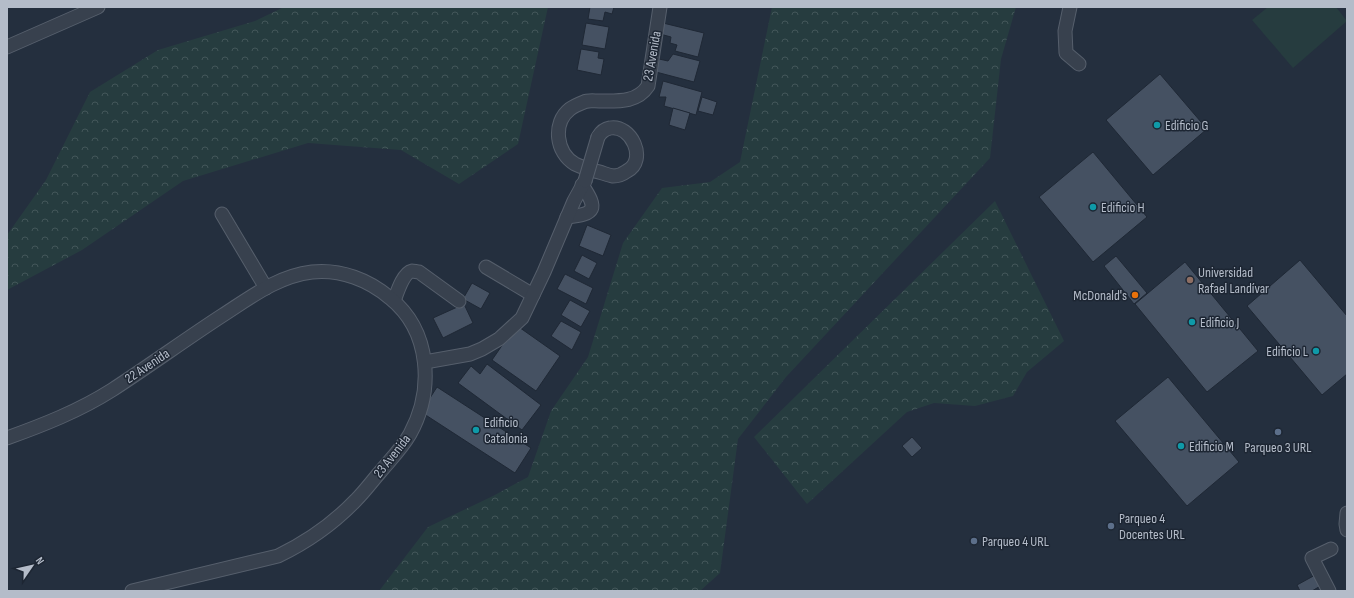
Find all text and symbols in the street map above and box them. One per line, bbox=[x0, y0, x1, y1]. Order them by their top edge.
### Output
street label: 23 Avenida bbox=[639, 30, 665, 82]
place label: Edificio G bbox=[1165, 117, 1209, 134]
marker: Edificio G bbox=[1152, 120, 1162, 130]
place label: Edificio H bbox=[1101, 199, 1145, 216]
marker: Edificio H bbox=[1088, 202, 1098, 212]
place label: Universidad Rafael Landívar bbox=[1198, 264, 1269, 297]
marker: Universidad Rafael Landívar bbox=[1185, 275, 1195, 285]
place label: McDonald's bbox=[1073, 287, 1127, 304]
marker: McDonald's bbox=[1130, 290, 1140, 300]
place label: Edificio J bbox=[1200, 314, 1239, 331]
marker: Edificio J bbox=[1187, 317, 1197, 327]
place label: Edificio L bbox=[1266, 343, 1308, 360]
street label: 22 Avenida bbox=[121, 345, 173, 387]
marker: Edificio L bbox=[1311, 346, 1321, 356]
place label: Edificio Catalonia bbox=[484, 414, 528, 447]
marker: Edificio Catalonia bbox=[471, 425, 481, 435]
marker: Parqueo 3 URL bbox=[1273, 427, 1283, 437]
street label: 23 Avenida bbox=[370, 431, 414, 481]
place label: Edificio M bbox=[1189, 438, 1234, 455]
place label: Parqueo 3 URL bbox=[1245, 439, 1311, 456]
marker: Edificio M bbox=[1176, 441, 1186, 451]
place label: Parqueo 4 Docentes URL bbox=[1119, 510, 1185, 543]
marker: Parqueo 4 Docentes URL bbox=[1106, 521, 1116, 531]
place label: Parqueo 4 URL bbox=[982, 533, 1049, 550]
marker: Parqueo 4 URL bbox=[969, 536, 979, 546]
north arrow bbox=[12, 546, 52, 586]
text: N bbox=[33, 555, 47, 567]

